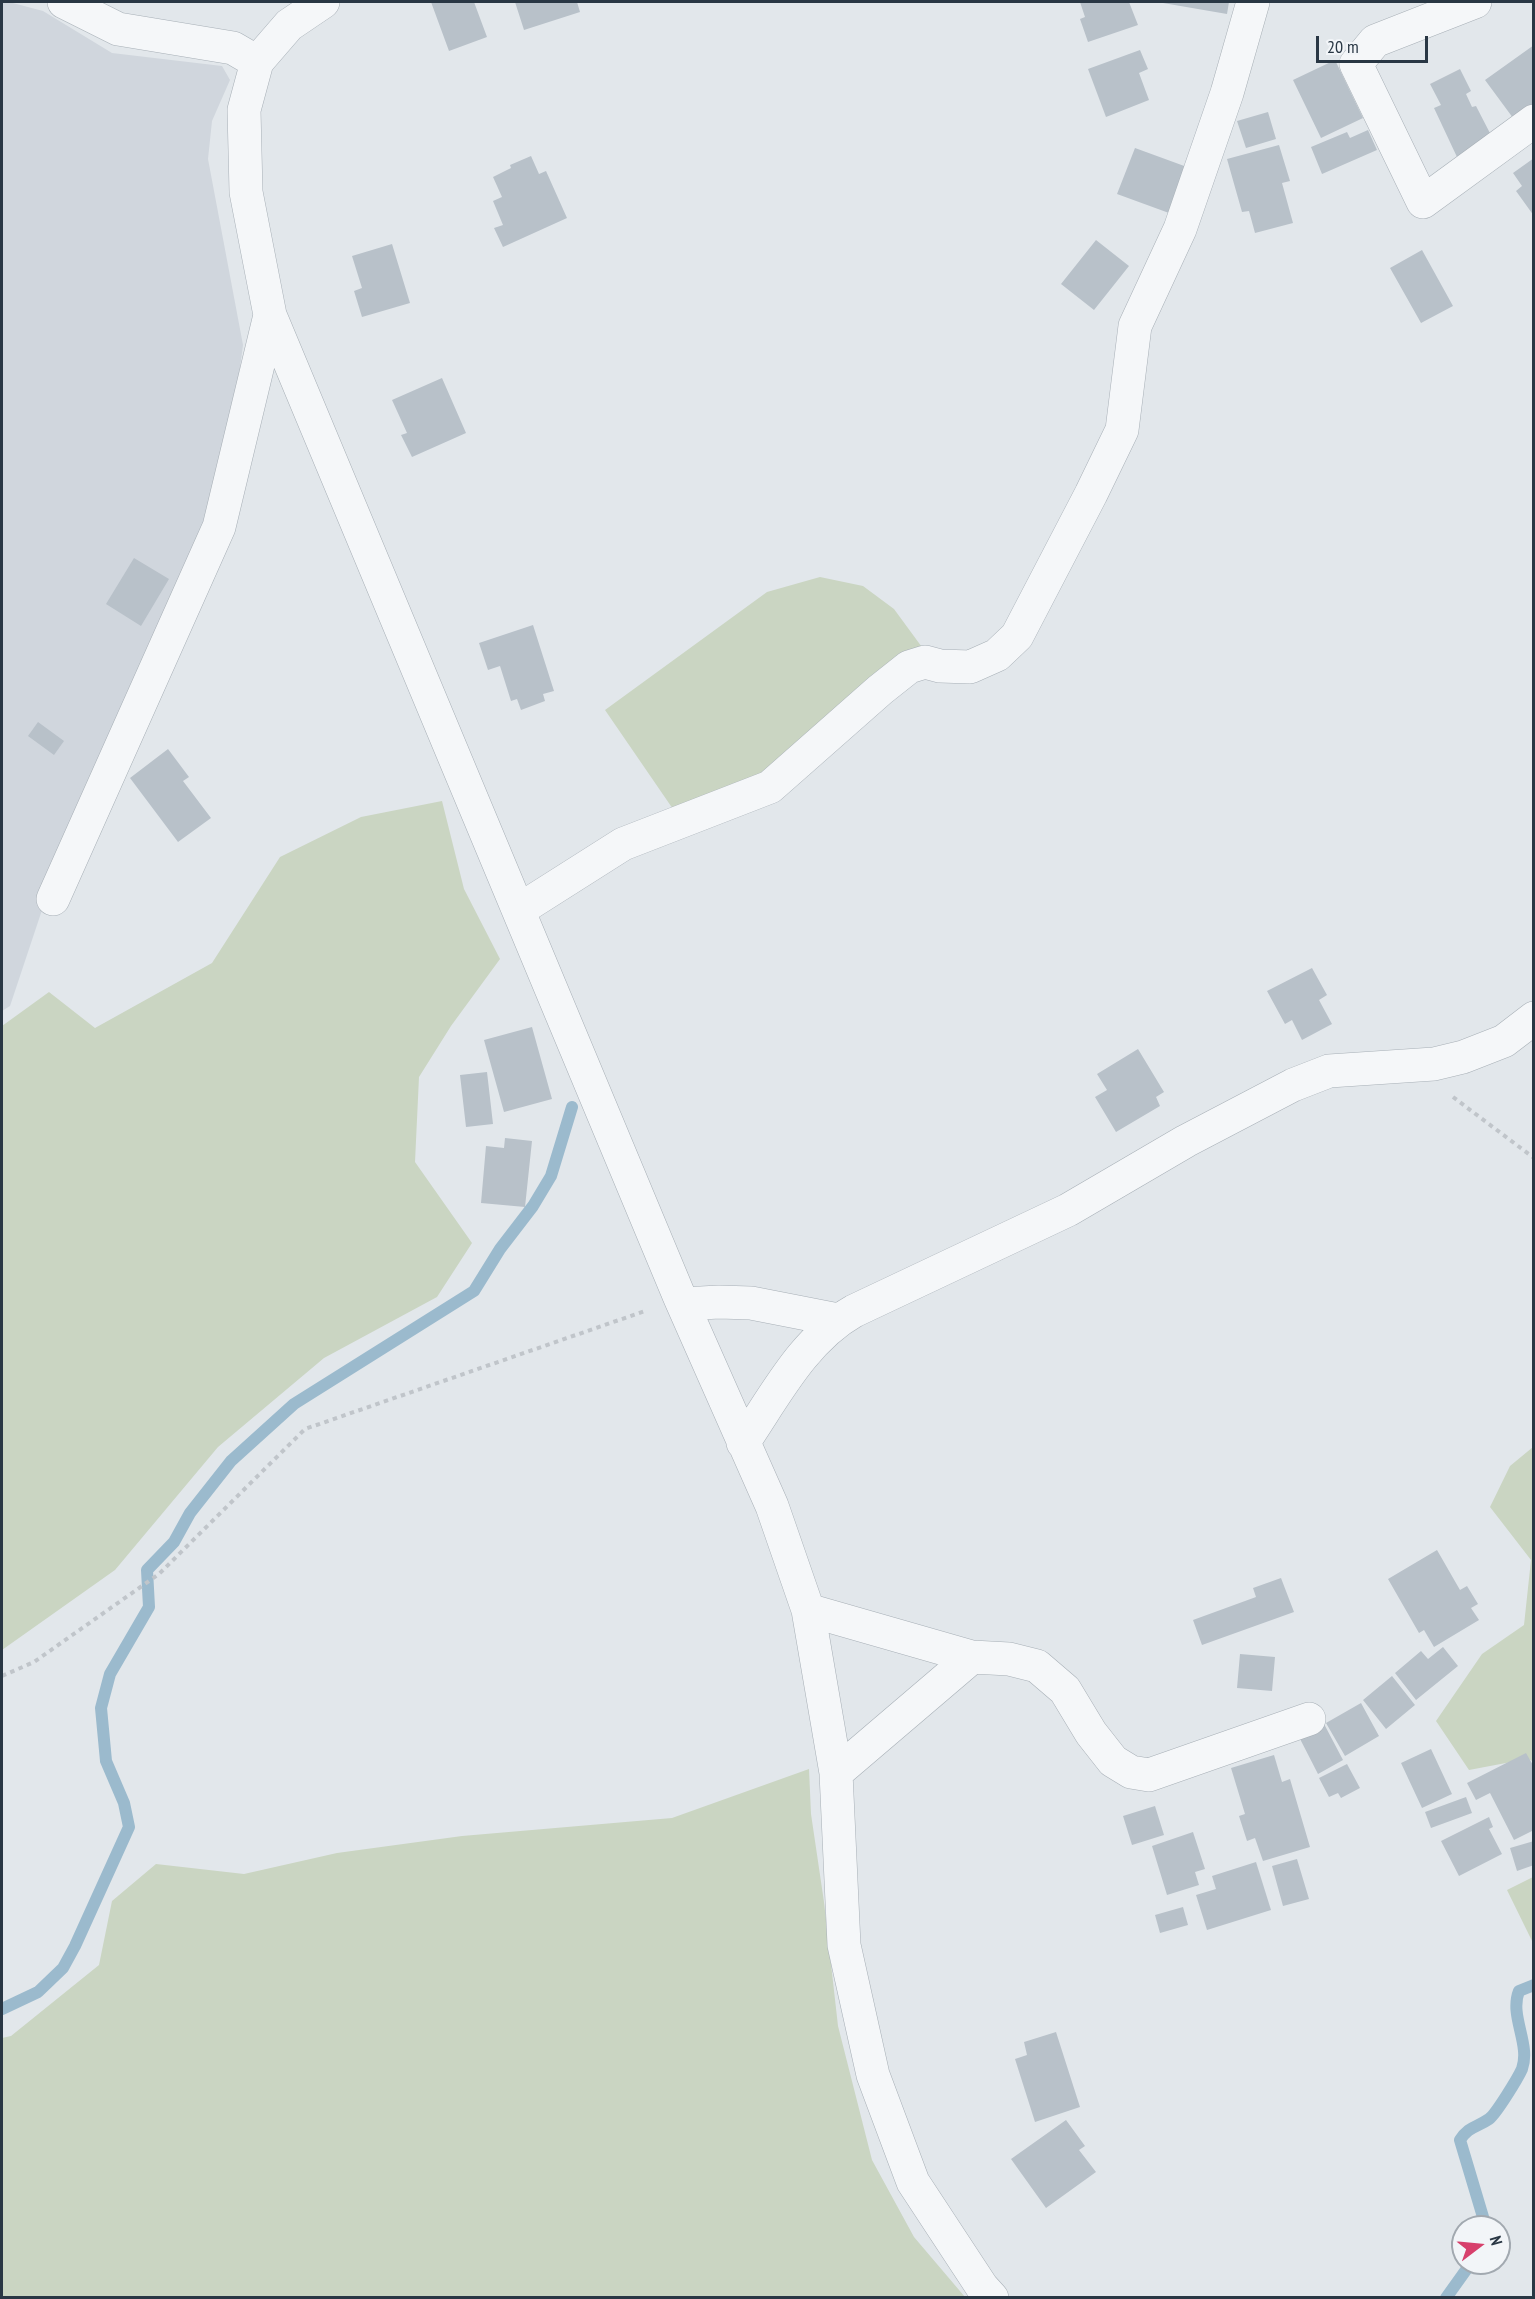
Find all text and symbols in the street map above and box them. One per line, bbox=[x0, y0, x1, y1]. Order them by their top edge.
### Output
scale bar bbox=[1319, 24, 1432, 62]
text: 20 m bbox=[1327, 35, 1359, 58]
north arrow bbox=[1451, 2215, 1511, 2275]
text: N bbox=[1486, 2234, 1507, 2247]

